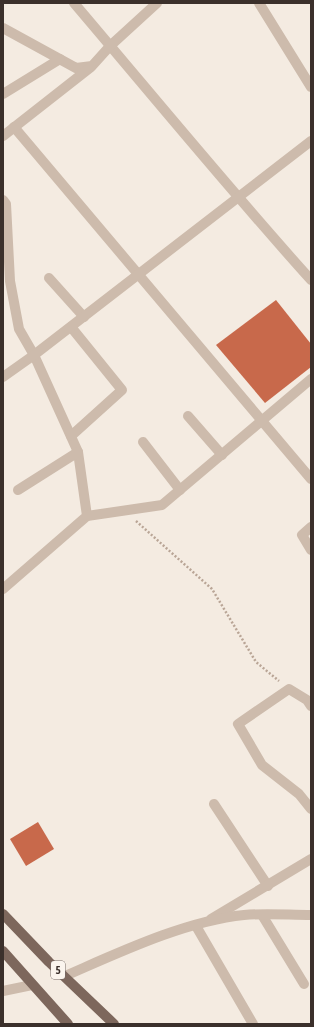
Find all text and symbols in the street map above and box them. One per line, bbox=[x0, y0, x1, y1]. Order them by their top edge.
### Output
road number: 5 bbox=[51, 961, 65, 979]

